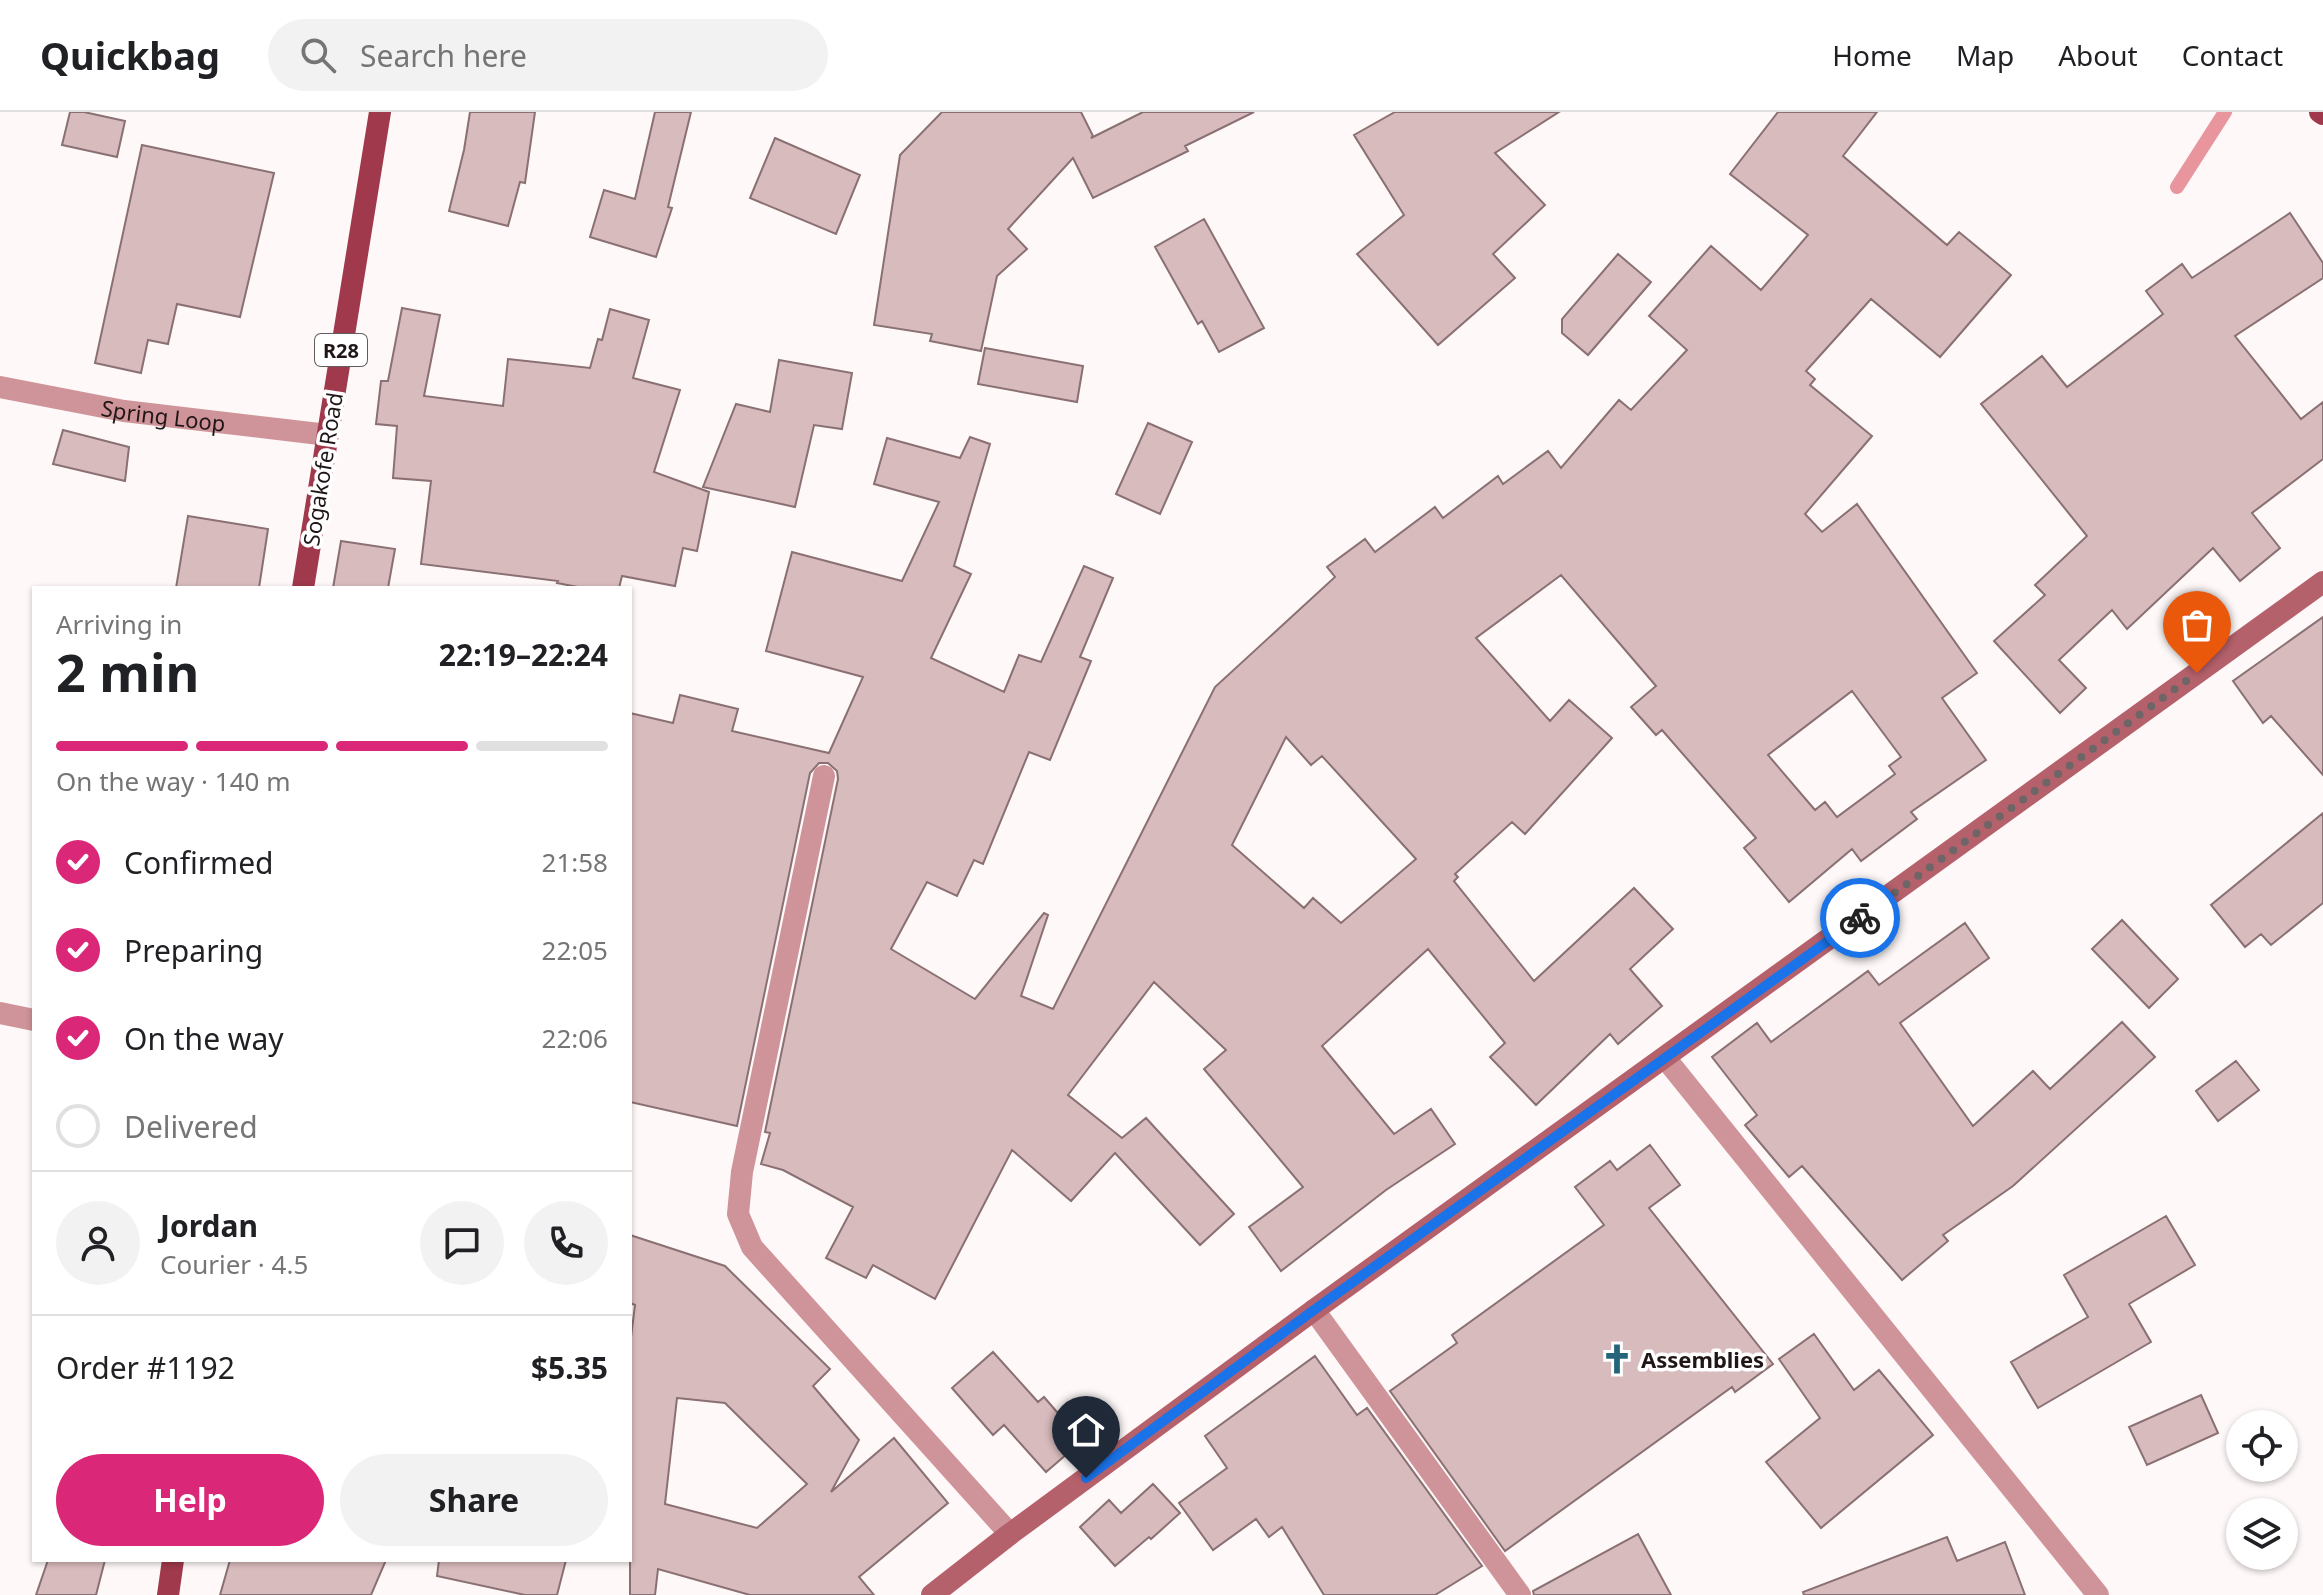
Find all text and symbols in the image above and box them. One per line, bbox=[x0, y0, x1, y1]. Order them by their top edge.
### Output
search box bbox=[268, 19, 828, 91]
text: Quickbag bbox=[40, 29, 220, 81]
icon: search bbox=[296, 33, 340, 77]
text: Search here bbox=[360, 35, 527, 76]
text: Home bbox=[1832, 36, 1912, 74]
text: Map bbox=[1956, 36, 2014, 74]
text: About bbox=[2058, 36, 2138, 74]
text: Contact bbox=[2182, 36, 2283, 74]
road number: R28 bbox=[315, 334, 367, 366]
street label: Sogakofe Road bbox=[295, 390, 349, 548]
street label: Spring Loop bbox=[99, 392, 227, 438]
pin bbox=[2163, 591, 2231, 673]
icon: bag bbox=[2175, 603, 2219, 647]
text: Arriving in bbox=[56, 606, 182, 642]
text: 22:19–22:24 bbox=[439, 634, 608, 675]
text: 2 min bbox=[56, 636, 199, 707]
text: On the way · 140 m bbox=[56, 763, 290, 799]
icon: check bbox=[56, 840, 100, 884]
text: Confirmed bbox=[124, 842, 274, 883]
text: 21:58 bbox=[542, 844, 608, 880]
courier bbox=[1820, 878, 1900, 958]
icon: bike bbox=[1838, 896, 1882, 940]
icon: check bbox=[56, 928, 100, 972]
text: Preparing bbox=[124, 930, 263, 971]
text: 22:05 bbox=[542, 932, 608, 968]
icon: check bbox=[56, 1016, 100, 1060]
text: On the way bbox=[124, 1018, 284, 1059]
text: 22:06 bbox=[542, 1020, 608, 1056]
text: Delivered bbox=[124, 1106, 258, 1147]
button: person bbox=[56, 1201, 140, 1285]
button: chat bbox=[420, 1201, 504, 1285]
button: phone bbox=[524, 1201, 608, 1285]
text: Jordan bbox=[160, 1205, 258, 1246]
text: Courier · 4.5 bbox=[160, 1246, 308, 1282]
church icon: Assemblies bbox=[1600, 1342, 1634, 1376]
place label: Assemblies bbox=[1641, 1344, 1764, 1374]
text: Order #1192 bbox=[56, 1347, 235, 1388]
text: $5.35 bbox=[531, 1347, 608, 1388]
pin bbox=[1052, 1396, 1120, 1478]
icon: home bbox=[1064, 1408, 1108, 1452]
map controls bbox=[2226, 1410, 2298, 1570]
button: locate bbox=[2226, 1410, 2298, 1482]
button: Help bbox=[56, 1454, 324, 1546]
button: Share bbox=[340, 1454, 608, 1546]
button: layers bbox=[2226, 1498, 2298, 1570]

